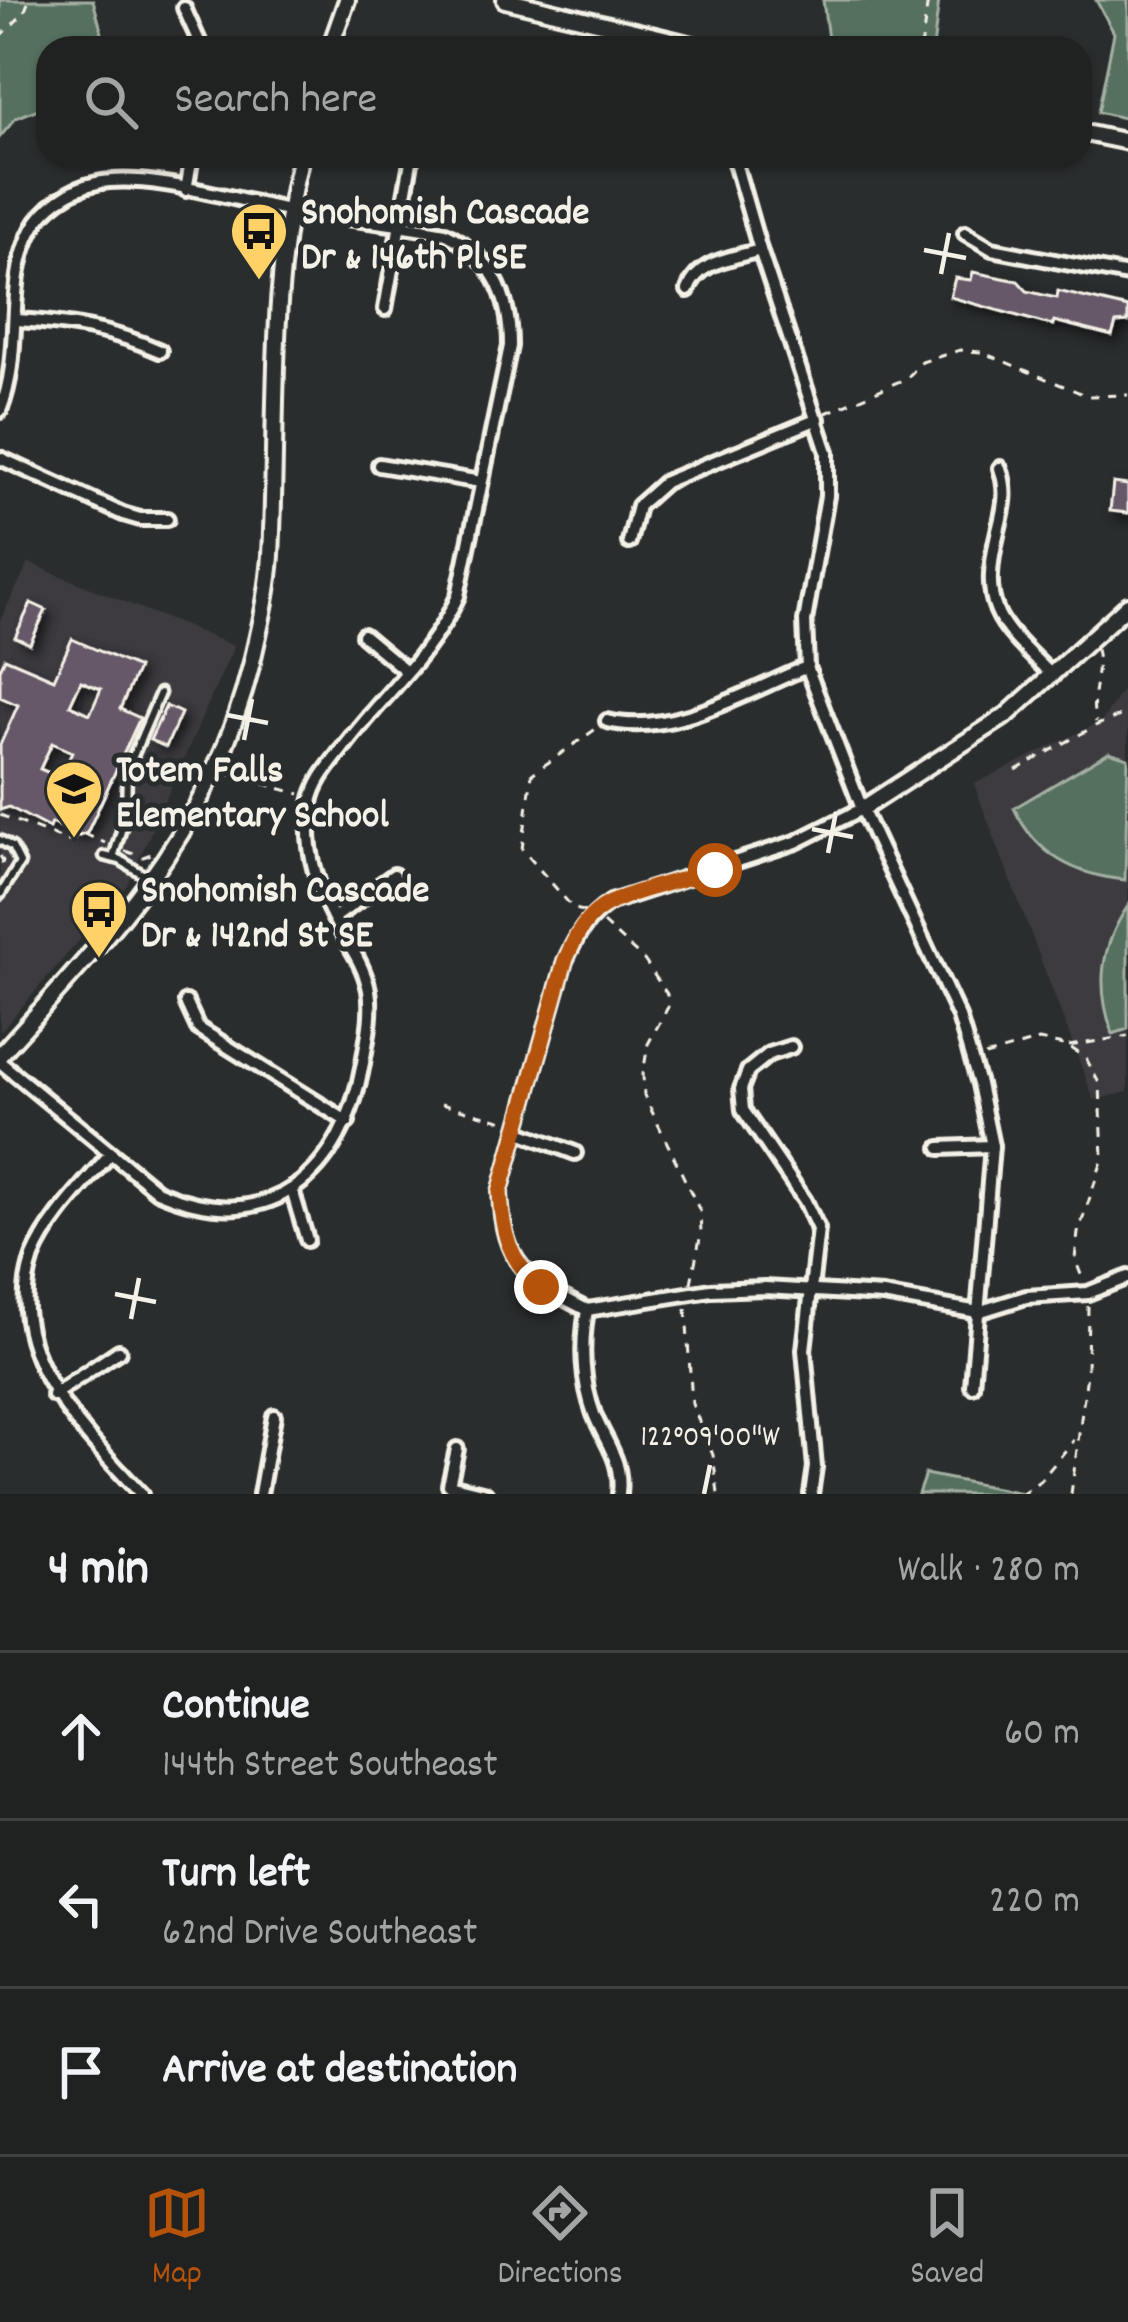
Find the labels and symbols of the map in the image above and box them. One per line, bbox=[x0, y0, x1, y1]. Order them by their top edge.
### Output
place label: Snohomish Cascade Dr & 146th Pl SE bbox=[301, 188, 589, 288]
bus stop icon: Snohomish Cascade Dr & 146th Pl SE bbox=[228, 200, 290, 282]
place label: Totem Falls Elementary School bbox=[116, 746, 389, 846]
school or university icon: Totem Falls Elementary School bbox=[43, 758, 105, 840]
route start bbox=[688, 843, 742, 897]
place label: Snohomish Cascade Dr & 142nd St SE bbox=[141, 866, 429, 966]
bus stop icon: Snohomish Cascade Dr & 142nd St SE bbox=[68, 878, 130, 960]
route end bbox=[514, 1260, 568, 1314]
text: 122°09'00"W bbox=[640, 1418, 780, 1461]

